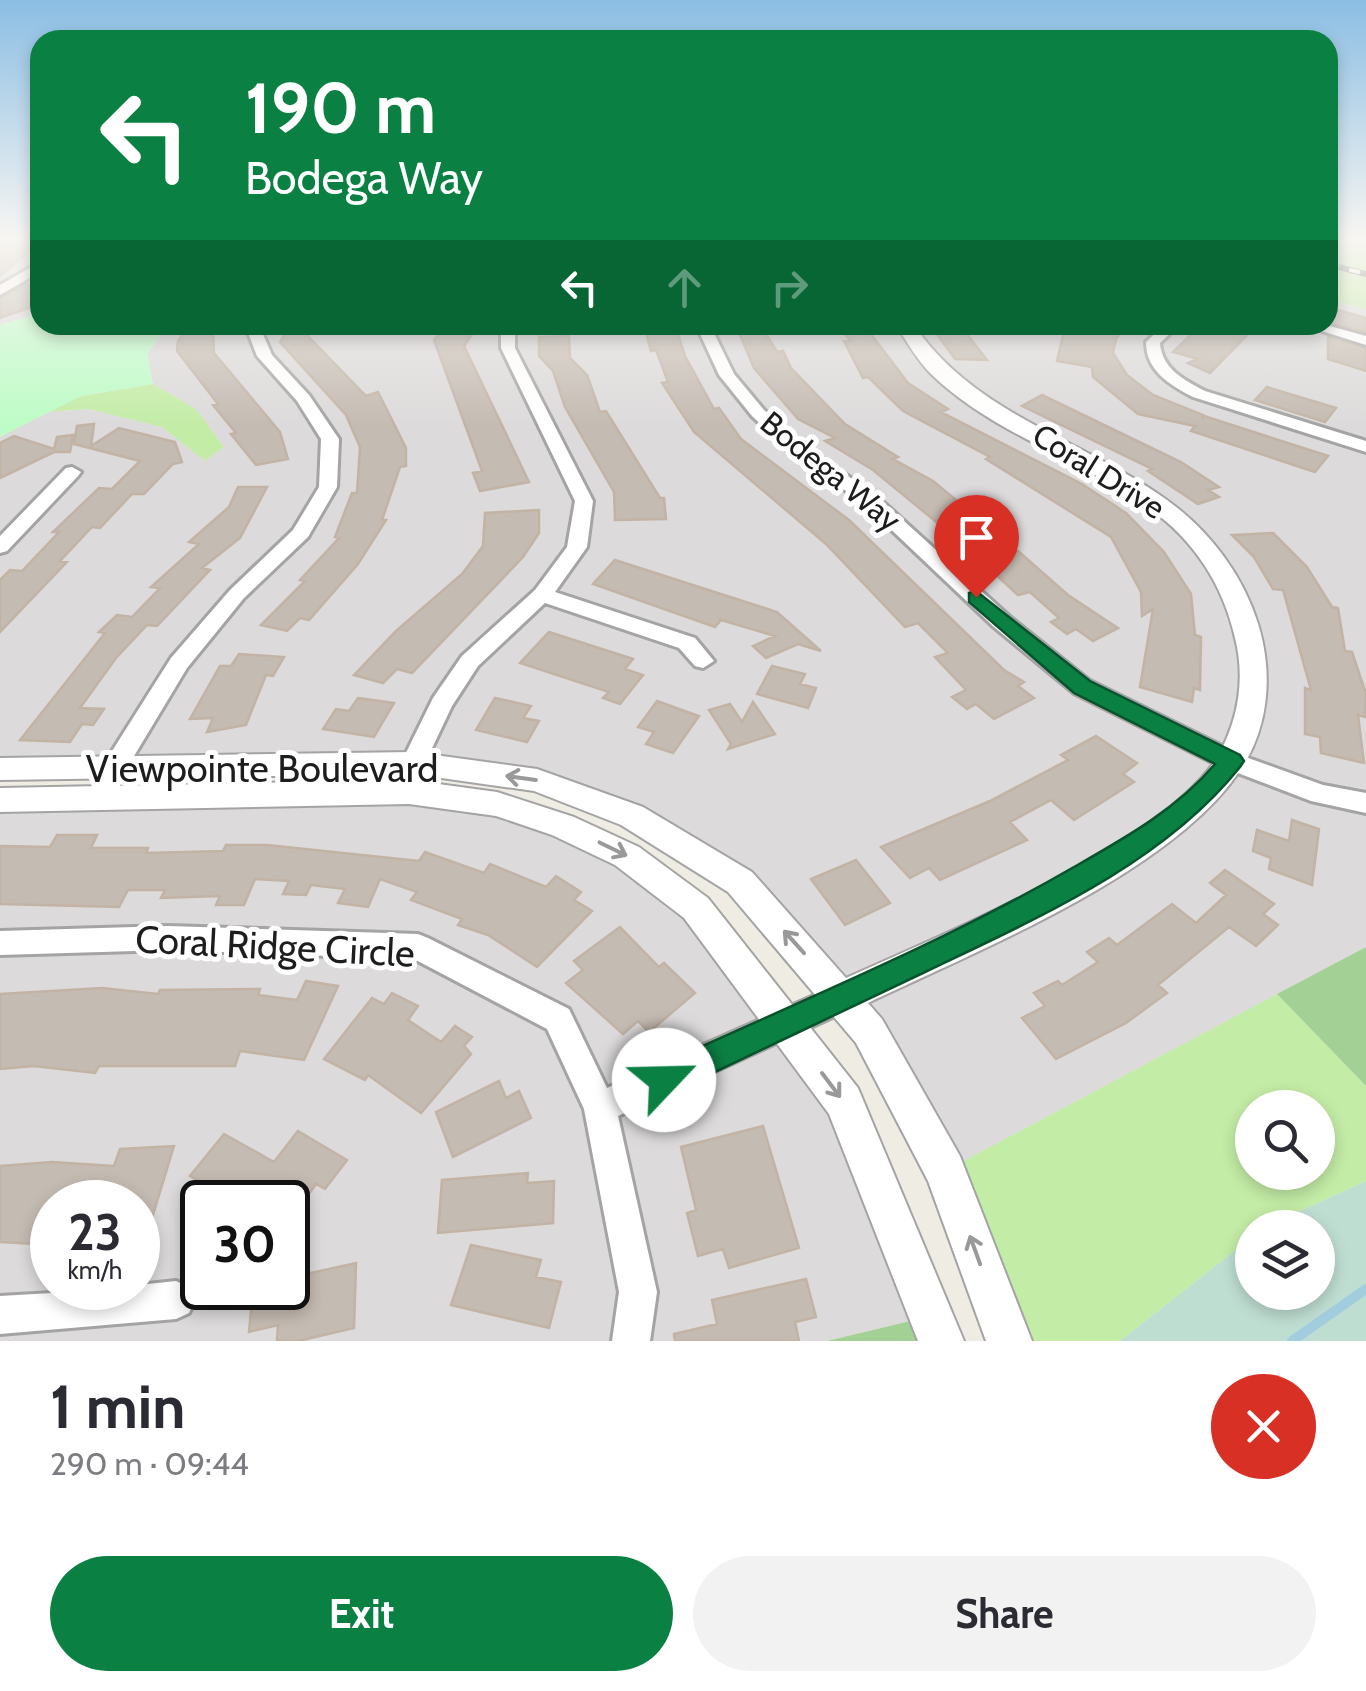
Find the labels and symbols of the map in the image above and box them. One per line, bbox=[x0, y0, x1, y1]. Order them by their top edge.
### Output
street label: Bodega Way bbox=[753, 403, 909, 539]
street label: Coral Drive bbox=[1026, 415, 1172, 527]
pin bbox=[934, 495, 1019, 598]
street label: Viewpointe Boulevard bbox=[86, 745, 438, 792]
one-way arrow bbox=[505, 768, 538, 787]
one-way arrow bbox=[597, 841, 627, 860]
street label: Coral Ridge Circle bbox=[134, 915, 416, 977]
one-way arrow bbox=[782, 930, 805, 955]
position arrow bbox=[612, 1028, 716, 1132]
one-way arrow bbox=[821, 1071, 842, 1098]
speed limit sign: 30 bbox=[180, 1180, 310, 1310]
one-way arrow bbox=[965, 1235, 983, 1266]

